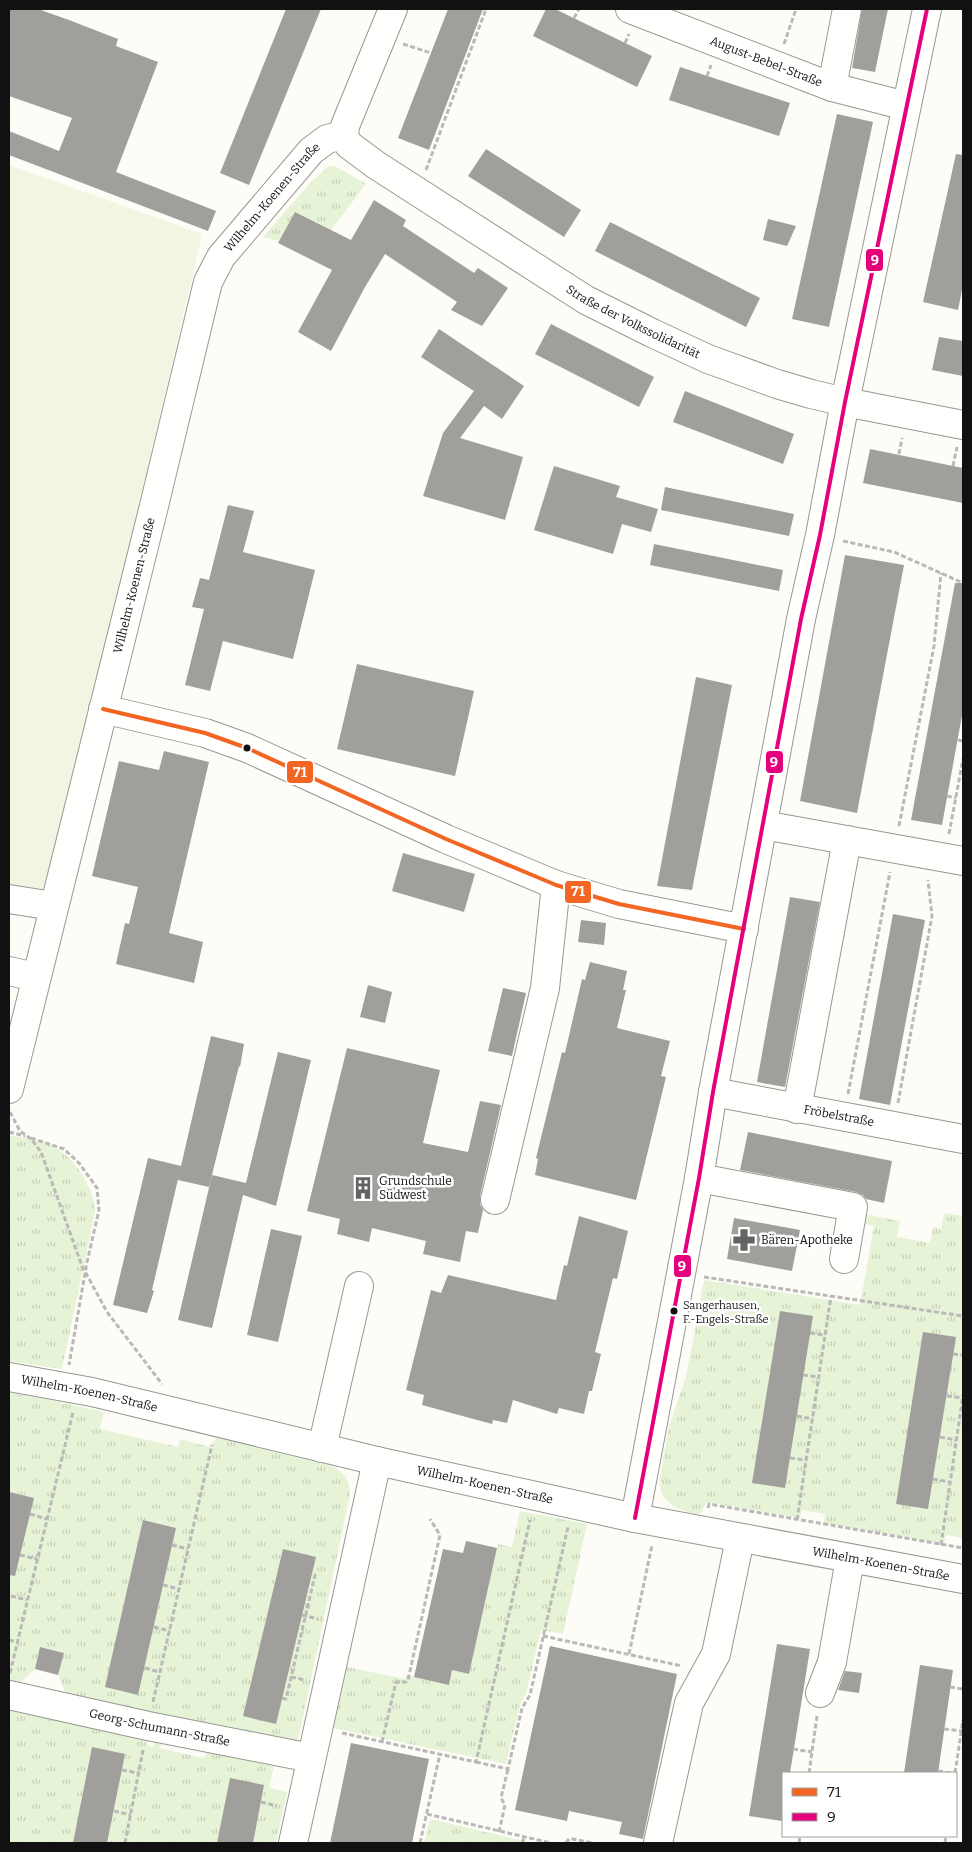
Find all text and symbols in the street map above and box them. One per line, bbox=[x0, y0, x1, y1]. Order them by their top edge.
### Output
street label: August-Bebel-Straße bbox=[708, 34, 824, 90]
street label: Wilhelm-Koenen-Straße bbox=[222, 140, 323, 255]
line badge: 9 bbox=[865, 248, 884, 272]
text: 9 bbox=[871, 252, 879, 269]
street label: Straße der Volkssolidarität bbox=[564, 282, 703, 362]
street label: Wilhelm-Koenen-Straße bbox=[111, 516, 158, 655]
unlabelled marker bbox=[242, 743, 252, 753]
line badge: 9 bbox=[765, 750, 784, 774]
text: 9 bbox=[770, 754, 778, 771]
line badge: 71 bbox=[286, 760, 314, 784]
text: 71 bbox=[293, 764, 307, 781]
line badge: 71 bbox=[564, 880, 592, 904]
text: 71 bbox=[571, 883, 585, 900]
street label: Fröbelstraße bbox=[802, 1102, 875, 1129]
place label: Grundschule Südwest bbox=[379, 1174, 452, 1202]
building icon: Grundschule Südwest bbox=[350, 1175, 376, 1201]
pharmacy icon: Bären-Apotheke bbox=[731, 1227, 757, 1253]
place label: Bären-Apotheke bbox=[761, 1233, 853, 1247]
line badge: 9 bbox=[673, 1254, 692, 1278]
text: 9 bbox=[678, 1258, 686, 1275]
place label: Sangerhausen, F.-Engels-Straße bbox=[683, 1299, 769, 1326]
marker: Sangerhausen, F.-Engels-Straße bbox=[669, 1306, 679, 1316]
street label: Wilhelm-Koenen-Straße bbox=[20, 1372, 159, 1415]
street label: Wilhelm-Koenen-Straße bbox=[415, 1463, 554, 1507]
street label: Wilhelm-Koenen-Straße bbox=[811, 1544, 951, 1583]
street label: Georg-Schumann-Straße bbox=[88, 1706, 231, 1749]
legend bbox=[782, 1772, 957, 1837]
text: 71 bbox=[827, 1783, 841, 1801]
text: 9 bbox=[827, 1808, 836, 1826]

